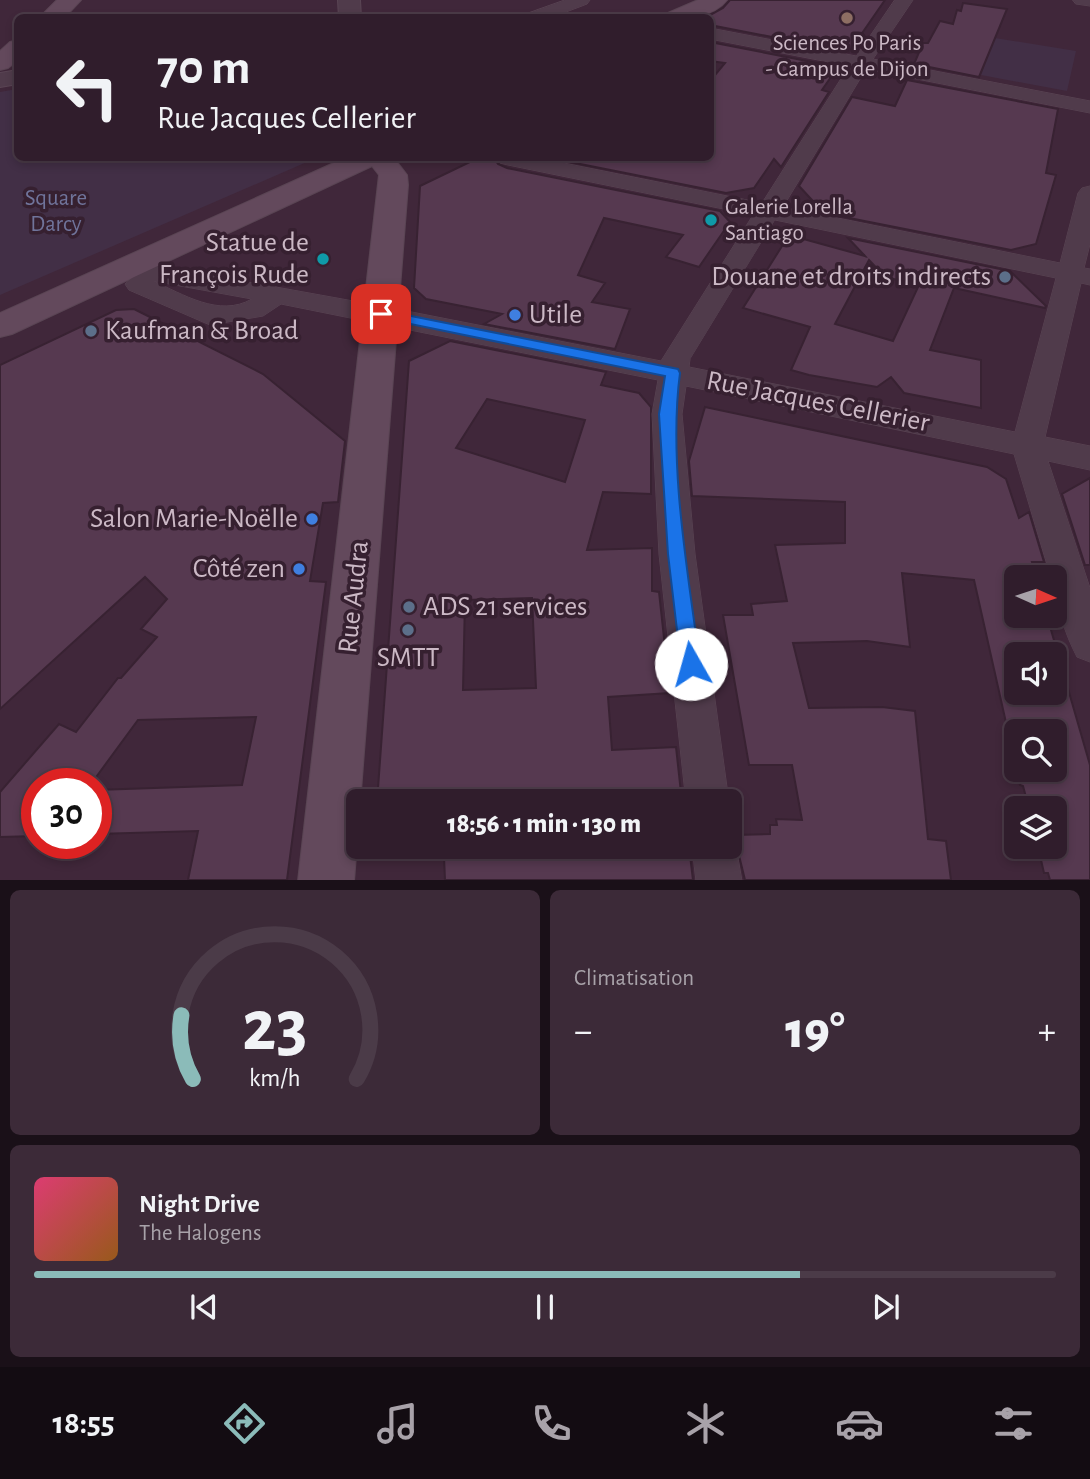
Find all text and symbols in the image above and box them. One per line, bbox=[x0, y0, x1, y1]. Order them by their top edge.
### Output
marker: Sciences Po Paris - Campus de Dijon bbox=[839, 10, 855, 26]
place label: Sciences Po Paris - Campus de Dijon bbox=[765, 32, 929, 81]
icon: left bbox=[42, 42, 133, 133]
text: 70 m bbox=[157, 44, 251, 93]
text: Rue Jacques Cellerier bbox=[157, 102, 416, 134]
park label: Square Darcy bbox=[25, 187, 87, 236]
place label: Galerie Lorella Santiago bbox=[725, 196, 853, 245]
marker: Galerie Lorella Santiago bbox=[703, 212, 719, 228]
place label: Statue de François Rude bbox=[159, 229, 309, 289]
marker: Statue de François Rude bbox=[315, 251, 331, 267]
place label: Douane et droits indirects bbox=[711, 263, 991, 291]
marker: Douane et droits indirects bbox=[997, 269, 1013, 285]
pin bbox=[351, 284, 411, 344]
icon: arrive bbox=[362, 295, 400, 333]
place label: Utile bbox=[529, 301, 582, 329]
marker: Utile bbox=[507, 307, 523, 323]
place label: Kaufman & Broad bbox=[105, 317, 299, 345]
marker: Kaufman & Broad bbox=[83, 323, 99, 339]
street label: Rue Jacques Cellerier bbox=[704, 367, 932, 437]
place label: Salon Marie-Noëlle bbox=[90, 505, 298, 533]
marker: Salon Marie-Noëlle bbox=[304, 511, 320, 527]
street label: Rue Audra bbox=[334, 539, 374, 655]
place label: Côté zen bbox=[193, 555, 285, 583]
marker: Côté zen bbox=[291, 561, 307, 577]
north arrow bbox=[1004, 565, 1068, 628]
map controls bbox=[1004, 565, 1067, 859]
place label: ADS 21 services bbox=[423, 593, 587, 621]
marker: ADS 21 services bbox=[401, 599, 417, 615]
marker: SMTT bbox=[400, 622, 416, 638]
position arrow bbox=[654, 627, 728, 701]
button: sound bbox=[1004, 642, 1067, 705]
place label: SMTT bbox=[377, 644, 440, 672]
button: search bbox=[1004, 719, 1067, 782]
speed limit sign: 30 bbox=[21, 768, 112, 859]
button: layers bbox=[1004, 796, 1067, 859]
text: 18:56 · 1 min · 130 m bbox=[447, 811, 641, 837]
text: Climatisation bbox=[574, 967, 694, 990]
text: 23 bbox=[242, 991, 308, 1064]
text: 19° bbox=[785, 1005, 845, 1057]
text: − bbox=[574, 1013, 592, 1051]
text: + bbox=[1038, 1013, 1056, 1051]
text: km/h bbox=[249, 1065, 301, 1090]
text: Night Drive bbox=[139, 1191, 260, 1217]
text: The Halogens bbox=[139, 1222, 261, 1245]
icon: previous bbox=[185, 1288, 223, 1326]
icon: pause bbox=[526, 1288, 564, 1326]
icon: next bbox=[867, 1288, 905, 1326]
icon: directions bbox=[220, 1399, 269, 1448]
icon: music bbox=[373, 1399, 422, 1448]
icon: phone bbox=[527, 1399, 576, 1448]
icon: climate bbox=[681, 1399, 730, 1448]
icon: car bbox=[835, 1399, 884, 1448]
icon: filters bbox=[989, 1399, 1038, 1448]
text: 18:55 bbox=[52, 1407, 115, 1439]

